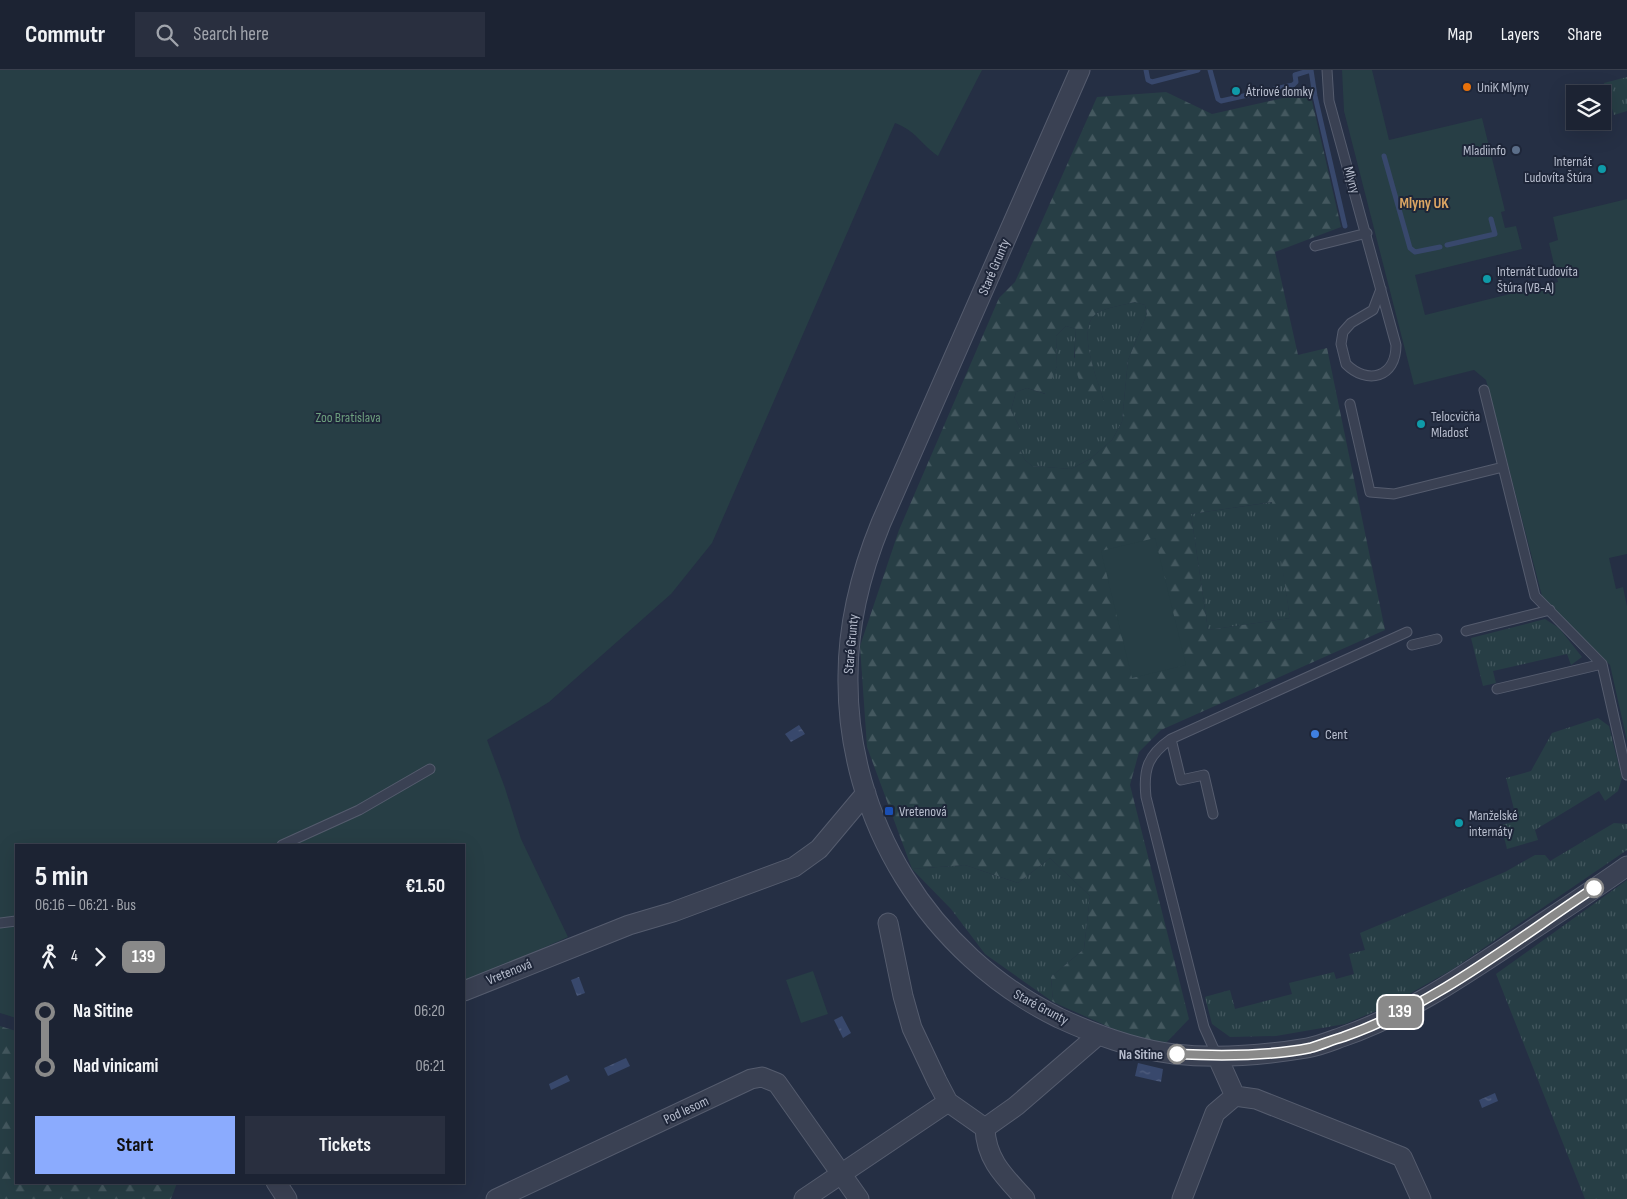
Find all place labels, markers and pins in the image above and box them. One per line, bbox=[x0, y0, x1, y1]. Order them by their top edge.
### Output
place label: UniK Mlyny bbox=[1477, 79, 1529, 96]
marker: UniK Mlyny bbox=[1461, 81, 1473, 93]
place label: Átriové domky bbox=[1245, 83, 1314, 100]
marker: Átriové domky bbox=[1230, 85, 1242, 97]
place label: Mladiinfo bbox=[1463, 142, 1506, 159]
marker: Mladiinfo bbox=[1510, 144, 1522, 156]
place label: Internát Ľudovíta Štúra bbox=[1524, 153, 1592, 186]
marker: Internát Ľudovíta Štúra bbox=[1596, 163, 1608, 175]
place label: Internát Ľudovíta Štúra (VB-A) bbox=[1497, 263, 1578, 296]
marker: Internát Ľudovíta Štúra (VB-A) bbox=[1481, 273, 1493, 285]
place label: Telocvičňa Mladosť bbox=[1431, 408, 1480, 441]
marker: Telocvičňa Mladosť bbox=[1415, 418, 1427, 430]
place label: Cent bbox=[1325, 726, 1348, 743]
marker: Cent bbox=[1309, 728, 1321, 740]
place label: Vretenová bbox=[899, 803, 947, 820]
marker: Vretenová bbox=[883, 805, 895, 817]
place label: Manželské internáty bbox=[1469, 807, 1518, 840]
marker: Manželské internáty bbox=[1453, 817, 1465, 829]
unlabelled marker bbox=[1584, 878, 1604, 898]
marker: Na Sitine bbox=[1167, 1044, 1187, 1064]
place label: Na Sitine bbox=[1119, 1046, 1163, 1063]

